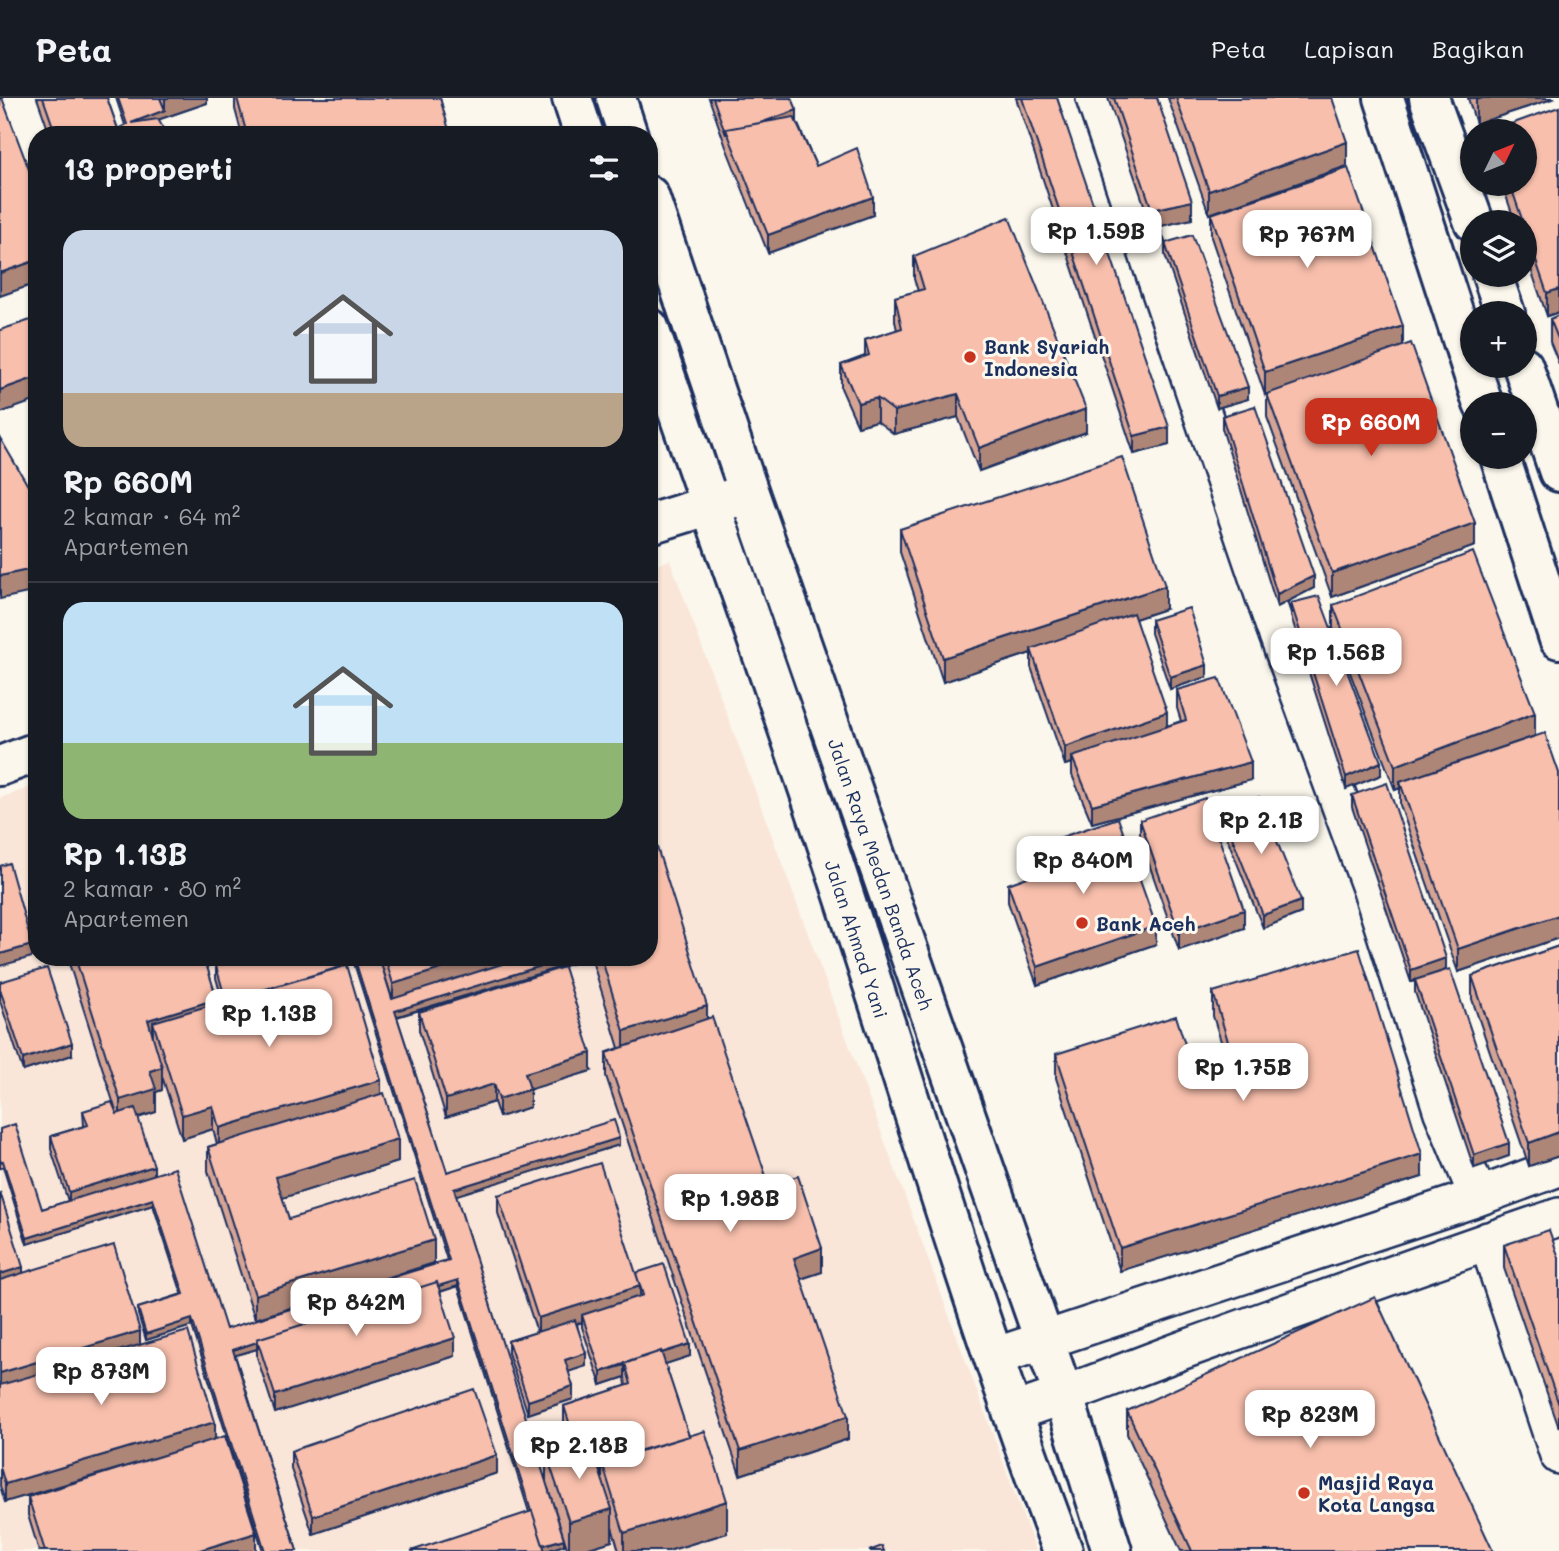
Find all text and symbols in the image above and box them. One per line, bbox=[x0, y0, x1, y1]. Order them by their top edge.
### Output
text: Peta bbox=[35, 27, 112, 70]
text: Peta bbox=[1211, 33, 1266, 64]
text: Lapisan bbox=[1304, 33, 1394, 64]
text: Bagikan bbox=[1432, 33, 1524, 64]
north arrow bbox=[1460, 119, 1536, 196]
map controls bbox=[1460, 119, 1537, 469]
text: 13 properti bbox=[63, 148, 234, 188]
icon: filters bbox=[585, 149, 623, 187]
pin: Rp 1.59B bbox=[1024, 208, 1168, 267]
button: layers bbox=[1460, 210, 1537, 287]
pin: Rp 767M bbox=[1242, 211, 1372, 270]
text: Rp 1.59B bbox=[1047, 215, 1145, 245]
text: Rp 767M bbox=[1259, 218, 1355, 248]
icon: home bbox=[280, 276, 406, 402]
button: + bbox=[1460, 301, 1537, 378]
place label: Bank Syariah Indonesia bbox=[984, 334, 1109, 381]
marker: Bank Syariah Indonesia bbox=[962, 349, 978, 365]
button: − bbox=[1460, 392, 1537, 469]
pin: Rp 660M bbox=[1306, 398, 1436, 458]
text: Rp 660M bbox=[1321, 406, 1421, 436]
text: Rp 660M bbox=[63, 461, 193, 501]
text: 2 kamar · 64 m² bbox=[63, 501, 240, 531]
text: Apartemen bbox=[63, 531, 189, 561]
pin: Rp 1.56B bbox=[1264, 628, 1408, 688]
text: Rp 1.56B bbox=[1287, 636, 1385, 666]
icon: home bbox=[280, 648, 406, 774]
street label: Jalan Raya Medan Banda Aceh bbox=[823, 735, 939, 1013]
pin: Rp 2.1B bbox=[1196, 796, 1326, 856]
text: Rp 2.1B bbox=[1219, 804, 1303, 834]
text: Rp 1.13B bbox=[63, 833, 188, 873]
pin: Rp 840M bbox=[1018, 836, 1148, 896]
text: Rp 840M bbox=[1033, 844, 1133, 874]
street label: Jalan Ahmad Yani bbox=[820, 857, 894, 1021]
text: 2 kamar · 80 m² bbox=[63, 873, 241, 903]
text: Apartemen bbox=[63, 903, 189, 933]
place label: Bank Aceh bbox=[1096, 911, 1195, 936]
marker: Bank Aceh bbox=[1074, 915, 1090, 931]
pin: Rp 1.13B bbox=[197, 990, 341, 1049]
text: Rp 1.13B bbox=[221, 997, 317, 1027]
pin: Rp 1.75B bbox=[1171, 1044, 1315, 1103]
text: Rp 1.75B bbox=[1194, 1051, 1292, 1081]
pin: Rp 1.98B bbox=[658, 1174, 802, 1234]
text: Rp 1.98B bbox=[680, 1182, 780, 1212]
pin: Rp 842M bbox=[291, 1278, 421, 1338]
text: Rp 842M bbox=[307, 1286, 406, 1316]
pin: Rp 873M bbox=[36, 1348, 166, 1407]
text: Rp 873M bbox=[52, 1355, 150, 1385]
pin: Rp 823M bbox=[1245, 1390, 1375, 1450]
text: Rp 823M bbox=[1261, 1398, 1359, 1428]
pin: Rp 2.18B bbox=[507, 1422, 651, 1481]
text: Rp 2.18B bbox=[530, 1429, 628, 1459]
place label: Masjid Raya Kota Langsa bbox=[1318, 1470, 1435, 1517]
marker: Masjid Raya Kota Langsa bbox=[1296, 1485, 1312, 1501]

